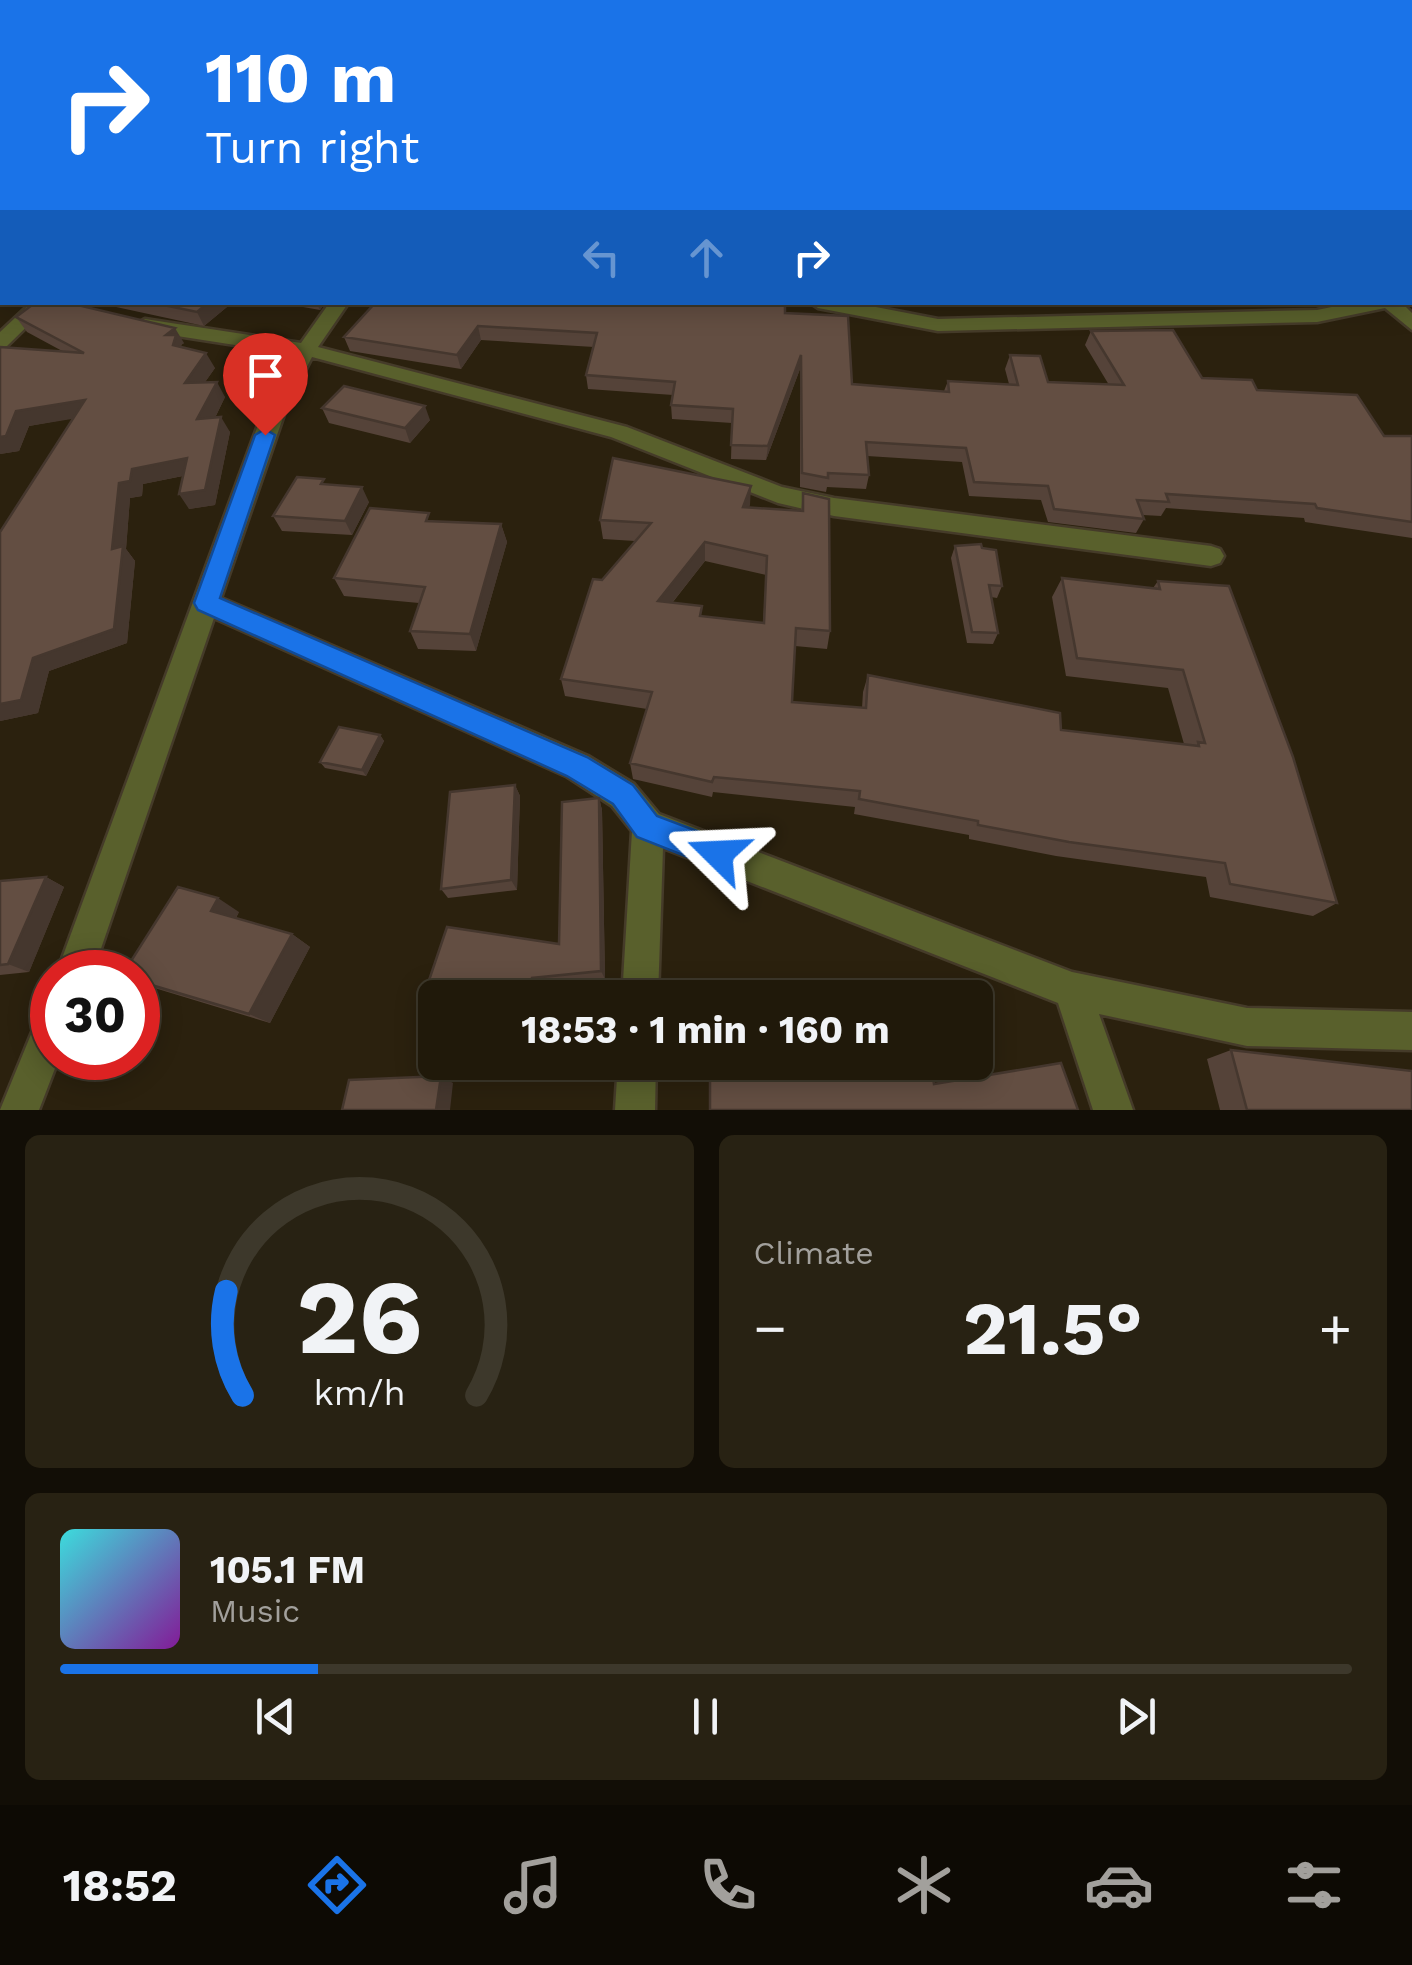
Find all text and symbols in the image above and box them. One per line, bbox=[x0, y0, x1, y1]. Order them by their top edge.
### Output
text: 110 m bbox=[205, 37, 396, 119]
icon: right bbox=[40, 40, 170, 170]
text: Turn right bbox=[205, 121, 419, 174]
icon: left bbox=[574, 230, 629, 285]
icon: ahead bbox=[679, 230, 734, 285]
icon: right bbox=[784, 230, 839, 285]
pin bbox=[223, 333, 308, 436]
icon: arrive bbox=[238, 348, 293, 403]
position arrow bbox=[666, 802, 770, 906]
speed limit sign: 30 bbox=[30, 950, 160, 1080]
text: 18:53 · 1 min · 160 m bbox=[521, 1008, 890, 1052]
text: Climate bbox=[754, 1234, 874, 1272]
text: 26 bbox=[296, 1256, 422, 1378]
text: 21.5° bbox=[963, 1284, 1143, 1372]
text: − bbox=[754, 1296, 787, 1360]
text: + bbox=[1319, 1296, 1352, 1360]
text: km/h bbox=[313, 1372, 405, 1414]
text: 105.1 FM bbox=[210, 1548, 365, 1592]
text: Music bbox=[210, 1592, 300, 1630]
icon: previous bbox=[248, 1689, 303, 1744]
icon: pause bbox=[678, 1689, 733, 1744]
icon: next bbox=[1109, 1689, 1164, 1744]
icon: directions bbox=[302, 1850, 372, 1920]
icon: music bbox=[498, 1850, 568, 1920]
icon: phone bbox=[693, 1850, 763, 1920]
icon: climate bbox=[889, 1850, 959, 1920]
icon: car bbox=[1084, 1850, 1154, 1920]
icon: filters bbox=[1279, 1850, 1349, 1920]
text: 18:52 bbox=[63, 1859, 177, 1912]

